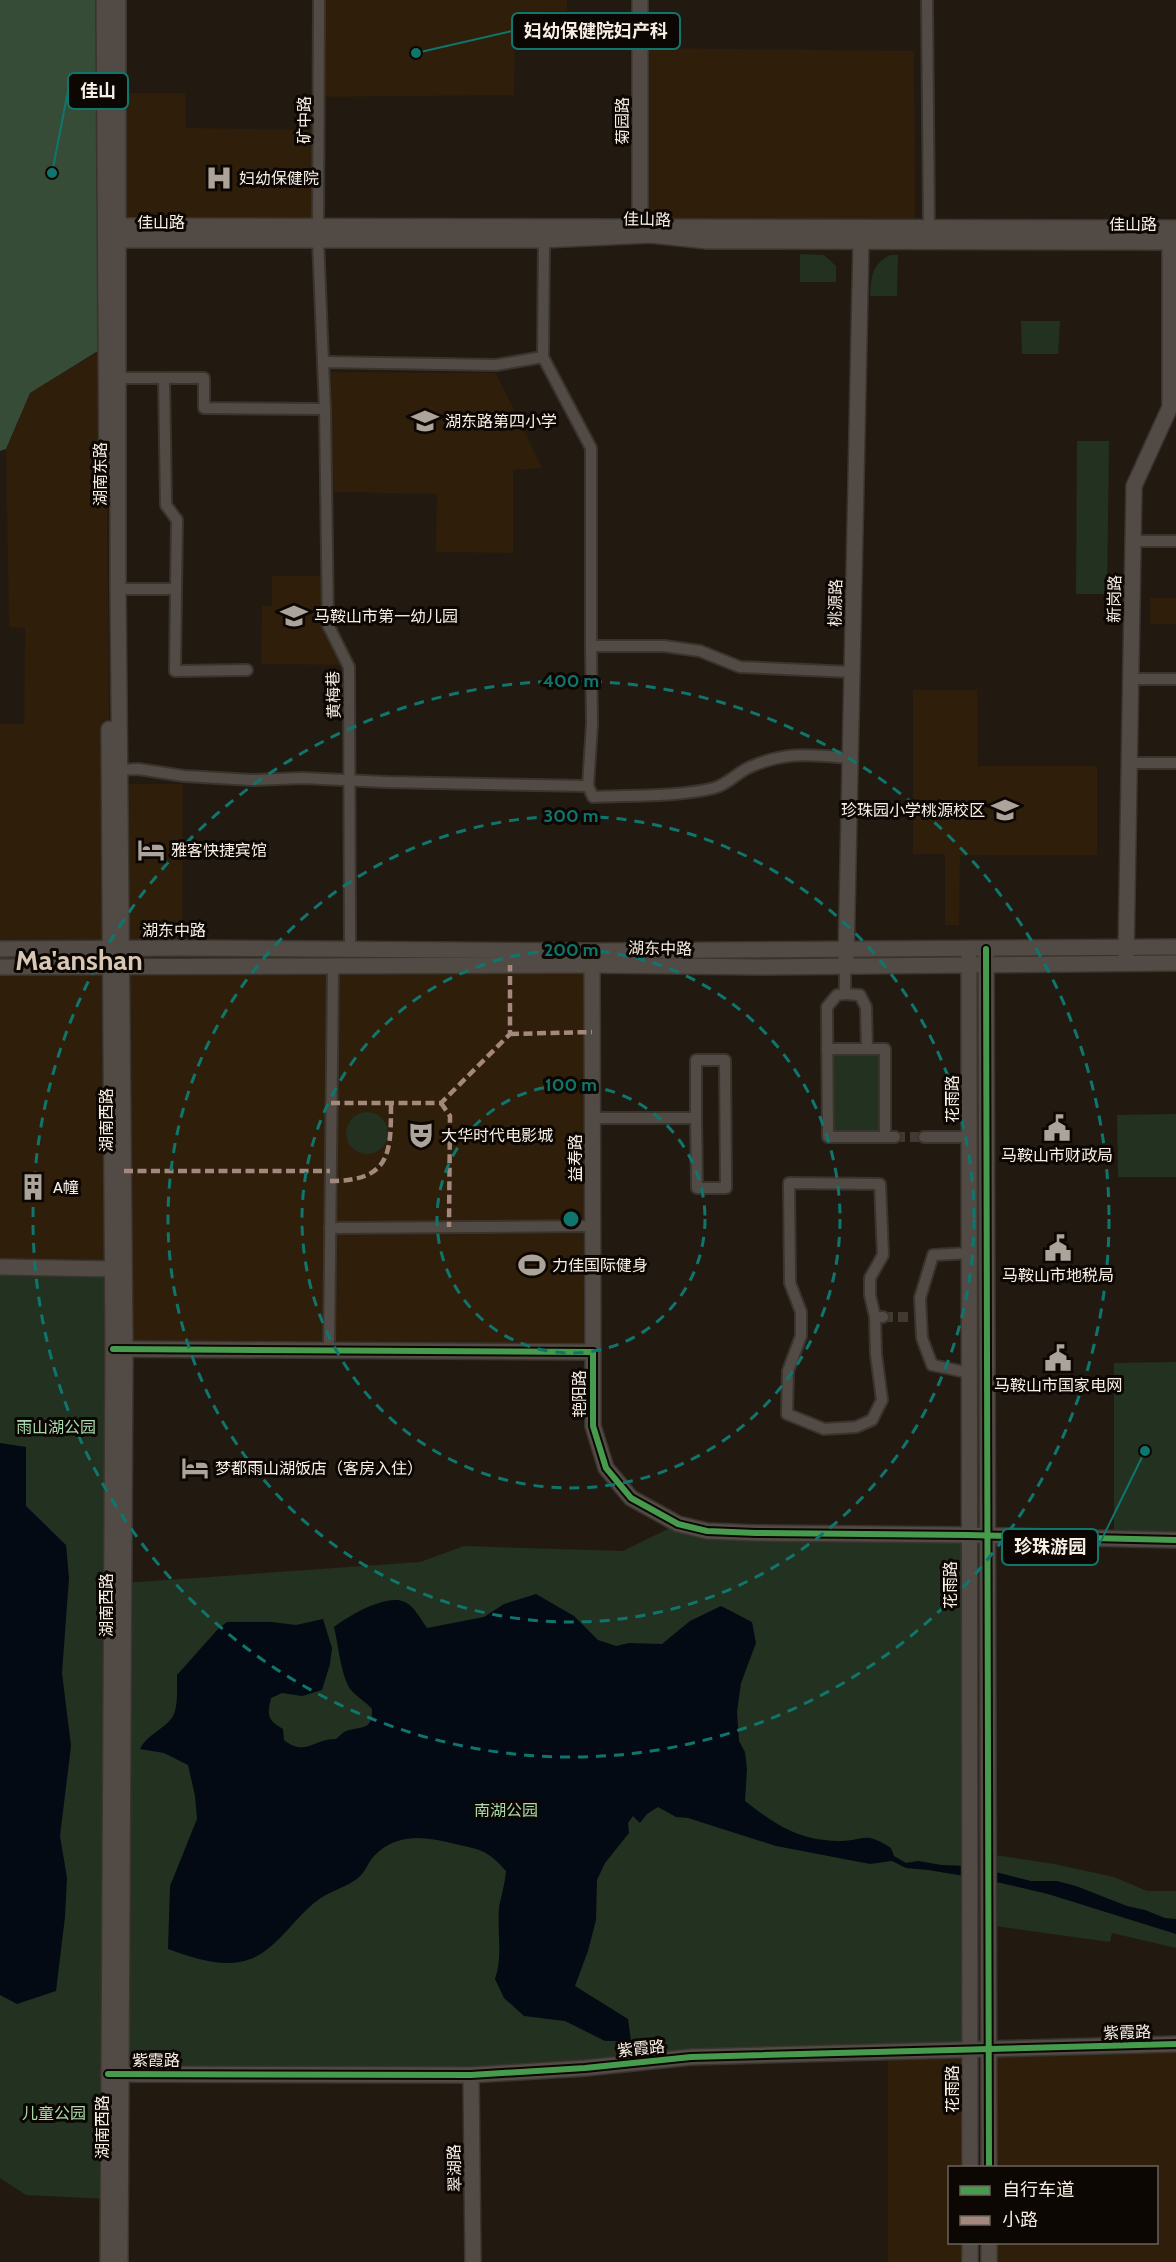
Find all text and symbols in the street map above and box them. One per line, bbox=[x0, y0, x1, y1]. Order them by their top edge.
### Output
callout: 妇幼保健院妇产科 bbox=[512, 13, 680, 49]
text: 妇幼保健院妇产科 bbox=[524, 20, 668, 42]
callout: 佳山 bbox=[68, 73, 128, 109]
text: 佳山 bbox=[80, 80, 116, 102]
street label: 矿中路 bbox=[295, 96, 314, 144]
street label: 菊园路 bbox=[613, 97, 632, 145]
hospital icon: 妇幼保健院 bbox=[204, 163, 234, 193]
place label: 妇幼保健院 bbox=[239, 169, 319, 188]
street label: 佳山路 bbox=[623, 210, 671, 229]
street label: 佳山路 bbox=[137, 213, 185, 232]
street label: 佳山路 bbox=[1109, 215, 1157, 234]
school or university icon: 湖东路第四小学 bbox=[410, 406, 440, 436]
place label: 湖东路第四小学 bbox=[445, 412, 557, 431]
street label: 湖南东路 bbox=[91, 442, 110, 506]
street label: 新岗路 bbox=[1105, 575, 1124, 623]
street label: 桃源路 bbox=[826, 579, 845, 627]
school or university icon: 马鞍山市第一幼儿园 bbox=[279, 601, 309, 631]
place label: 马鞍山市第一幼儿园 bbox=[314, 607, 458, 626]
text: 400 m bbox=[543, 670, 599, 692]
street label: 黄梅巷 bbox=[323, 671, 344, 719]
school or university icon: 珍珠园小学桃源校区 bbox=[990, 795, 1020, 825]
place label: 珍珠园小学桃源校区 bbox=[841, 801, 985, 820]
text: 300 m bbox=[544, 805, 598, 827]
hotel icon: 雅客快捷宾馆 bbox=[136, 835, 166, 865]
place label: 雅客快捷宾馆 bbox=[171, 841, 267, 860]
street label: 湖东中路 bbox=[142, 921, 206, 940]
street label: 湖东中路 bbox=[628, 938, 692, 959]
text: 200 m bbox=[544, 939, 598, 961]
district label: Ma'anshan bbox=[15, 943, 143, 977]
text: 100 m bbox=[545, 1074, 597, 1096]
street label: 花雨路 bbox=[943, 1075, 962, 1123]
street label: 湖南西路 bbox=[97, 1088, 116, 1152]
public building icon: 马鞍山市财政局 bbox=[1042, 1113, 1072, 1143]
theatre icon: 大华时代电影城 bbox=[406, 1120, 436, 1150]
place label: 大华时代电影城 bbox=[441, 1126, 553, 1145]
street label: 益寿路 bbox=[566, 1134, 585, 1182]
place label: 马鞍山市财政局 bbox=[1001, 1146, 1113, 1165]
building icon: A幢 bbox=[18, 1172, 48, 1202]
place label: A幢 bbox=[53, 1178, 79, 1197]
centre of rings bbox=[561, 1209, 581, 1229]
public building icon: 马鞍山市地税局 bbox=[1043, 1233, 1073, 1263]
sports icon: 力佳国际健身 bbox=[517, 1250, 547, 1280]
place label: 力佳国际健身 bbox=[552, 1256, 648, 1275]
place label: 马鞍山市地税局 bbox=[1002, 1266, 1114, 1285]
public building icon: 马鞍山市国家电网 bbox=[1043, 1343, 1073, 1373]
street label: 艳阳路 bbox=[570, 1370, 589, 1418]
place label: 马鞍山市国家电网 bbox=[994, 1376, 1122, 1395]
park label: 雨山湖公园 bbox=[16, 1418, 96, 1437]
hotel icon: 梦都雨山湖饭店（客房入住） bbox=[180, 1453, 210, 1483]
place label: 梦都雨山湖饭店（客房入住） bbox=[215, 1459, 423, 1478]
callout: 珍珠游园 bbox=[1002, 1529, 1098, 1565]
text: 珍珠游园 bbox=[1014, 1536, 1086, 1558]
street label: 花雨路 bbox=[941, 1561, 960, 1609]
street label: 湖南西路 bbox=[97, 1573, 116, 1637]
park label: 南湖公园 bbox=[474, 1801, 538, 1820]
street label: 紫霞路 bbox=[1103, 2022, 1151, 2043]
street label: 紫霞路 bbox=[616, 2037, 666, 2060]
street label: 紫霞路 bbox=[132, 2051, 180, 2070]
street label: 花雨路 bbox=[943, 2065, 962, 2113]
street label: 湖南西路 bbox=[93, 2095, 112, 2159]
park label: 儿童公园 bbox=[22, 2104, 86, 2123]
street label: 翠湖路 bbox=[445, 2144, 464, 2192]
legend bbox=[948, 2166, 1158, 2244]
text: 自行车道 bbox=[1002, 2179, 1074, 2201]
text: 小路 bbox=[1002, 2209, 1038, 2231]

